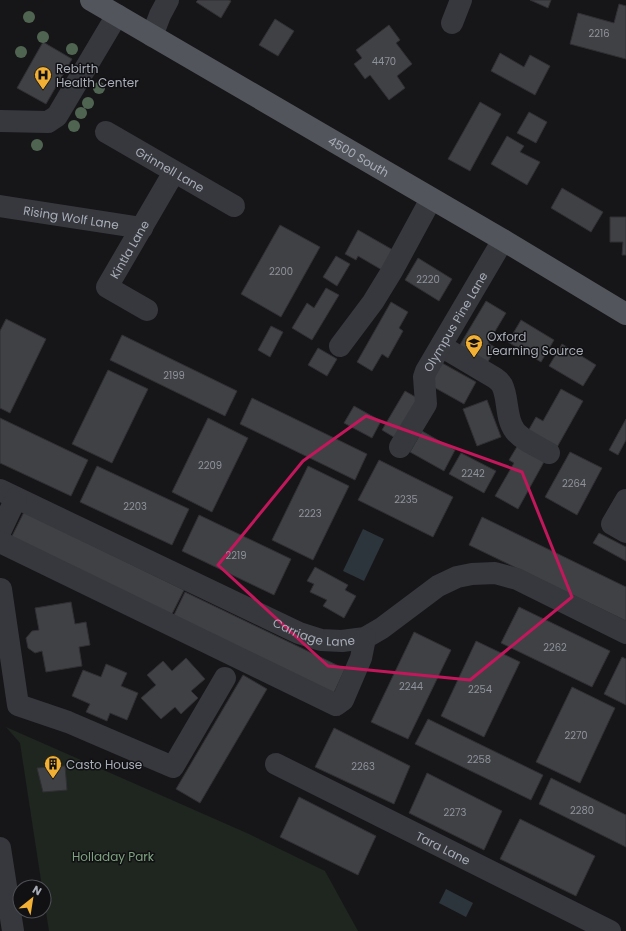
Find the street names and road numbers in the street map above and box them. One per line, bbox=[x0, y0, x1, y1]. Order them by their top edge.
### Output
street label: 4500 South bbox=[325, 132, 392, 180]
street label: Grinnell Lane bbox=[132, 142, 208, 196]
street label: Rising Wolf Lane bbox=[22, 201, 120, 233]
street label: Kintla Lane bbox=[105, 217, 153, 281]
street label: Olympus Pine Lane bbox=[419, 268, 491, 375]
street label: Carriage Lane bbox=[270, 613, 356, 650]
street label: Tara Lane bbox=[413, 827, 473, 868]

